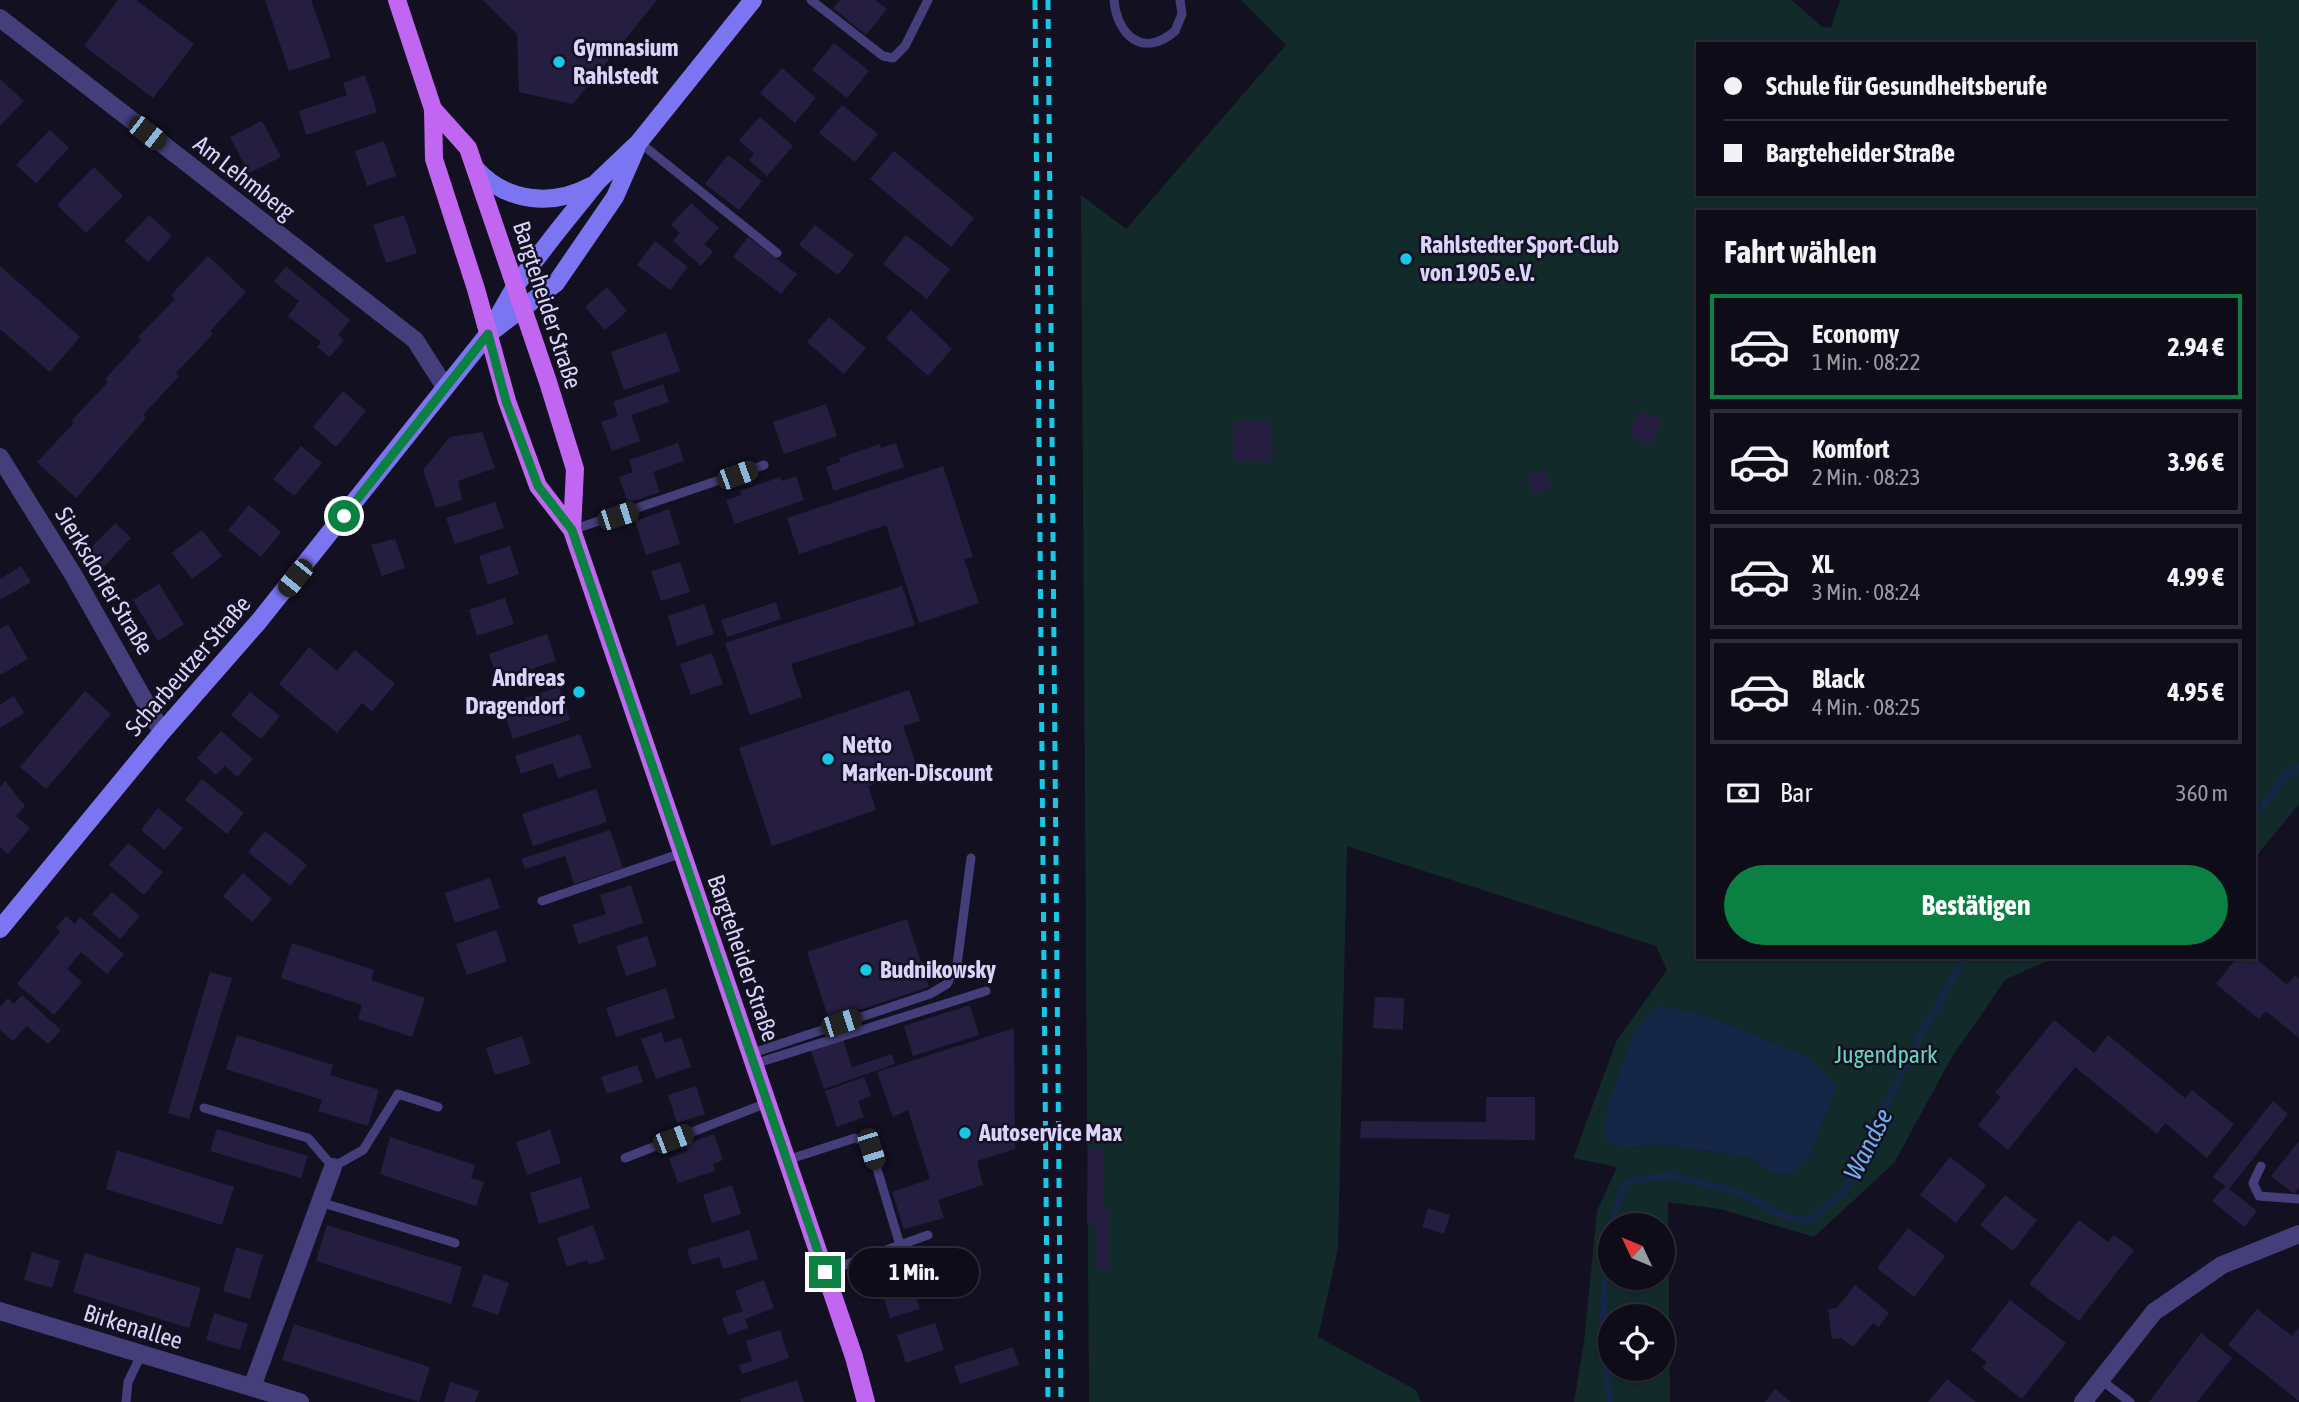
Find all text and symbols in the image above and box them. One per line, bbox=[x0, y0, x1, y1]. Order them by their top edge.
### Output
place label: Gymnasium Rahlstedt bbox=[573, 34, 679, 89]
marker: Gymnasium Rahlstedt bbox=[551, 54, 567, 70]
text: Schule für Gesundheitsberufe bbox=[1766, 71, 2047, 101]
car bbox=[124, 112, 171, 154]
street label: Am Lehmberg bbox=[189, 130, 301, 226]
text: Bargteheider Straße bbox=[1766, 138, 1955, 168]
street label: Bargteheider Straße bbox=[508, 218, 587, 392]
place label: Rahlstedter Sport-Club von 1905 e.V. bbox=[1420, 231, 1619, 286]
text: Fahrt wählen bbox=[1724, 233, 1877, 270]
marker: Rahlstedter Sport-Club von 1905 e.V. bbox=[1398, 251, 1414, 267]
icon: car bbox=[1728, 315, 1791, 378]
text: Economy bbox=[1812, 319, 1899, 349]
text: 2.94 € bbox=[2167, 332, 2224, 362]
text: 1 Min. · 08:22 bbox=[1812, 349, 1920, 375]
icon: car bbox=[1728, 430, 1791, 493]
text: Komfort bbox=[1812, 434, 1889, 464]
text: 3.96 € bbox=[2167, 447, 2224, 477]
car bbox=[714, 458, 761, 492]
text: 2 Min. · 08:23 bbox=[1812, 464, 1920, 490]
route start bbox=[328, 500, 360, 532]
car bbox=[595, 500, 642, 532]
street label: Sierksdorfer Straße bbox=[50, 502, 159, 659]
icon: car bbox=[1728, 545, 1791, 608]
text: XL bbox=[1812, 549, 1834, 579]
car bbox=[274, 555, 317, 601]
text: 4.99 € bbox=[2167, 562, 2224, 592]
text: 3 Min. · 08:24 bbox=[1812, 579, 1920, 605]
street label: Scharbeutzer Straße bbox=[120, 590, 256, 741]
icon: car bbox=[1728, 660, 1791, 723]
place label: Andreas Dragendorf bbox=[465, 664, 566, 719]
text: Black bbox=[1812, 664, 1864, 694]
text: 4.95 € bbox=[2167, 677, 2224, 707]
marker: Andreas Dragendorf bbox=[571, 684, 587, 700]
text: 4 Min. · 08:25 bbox=[1812, 694, 1920, 720]
place label: Netto Marken-Discount bbox=[842, 731, 993, 786]
marker: Netto Marken-Discount bbox=[820, 751, 836, 767]
icon: cash bbox=[1724, 774, 1762, 812]
text: Bar bbox=[1780, 778, 1812, 808]
text: 360 m bbox=[2176, 780, 2228, 806]
button: Bestätigen bbox=[1724, 865, 2228, 945]
street label: Bargteheider Straße bbox=[702, 871, 785, 1045]
place label: Budnikowsky bbox=[880, 956, 996, 983]
marker: Budnikowsky bbox=[858, 962, 874, 978]
car bbox=[818, 1007, 865, 1039]
park label: Jugendpark bbox=[1834, 1041, 1938, 1068]
water label: Wandse bbox=[1837, 1103, 1899, 1185]
place label: Autoservice Max bbox=[978, 1119, 1122, 1146]
car bbox=[650, 1122, 697, 1156]
marker: Autoservice Max bbox=[957, 1125, 973, 1141]
car bbox=[855, 1126, 888, 1172]
north arrow bbox=[1598, 1213, 1675, 1290]
map controls bbox=[1598, 1213, 1675, 1381]
callout: 1 Min. bbox=[850, 1248, 979, 1296]
route end bbox=[809, 1256, 841, 1288]
text: 1 Min. bbox=[889, 1259, 939, 1285]
street label: Birkenallee bbox=[80, 1299, 186, 1354]
button: locate bbox=[1598, 1304, 1675, 1381]

